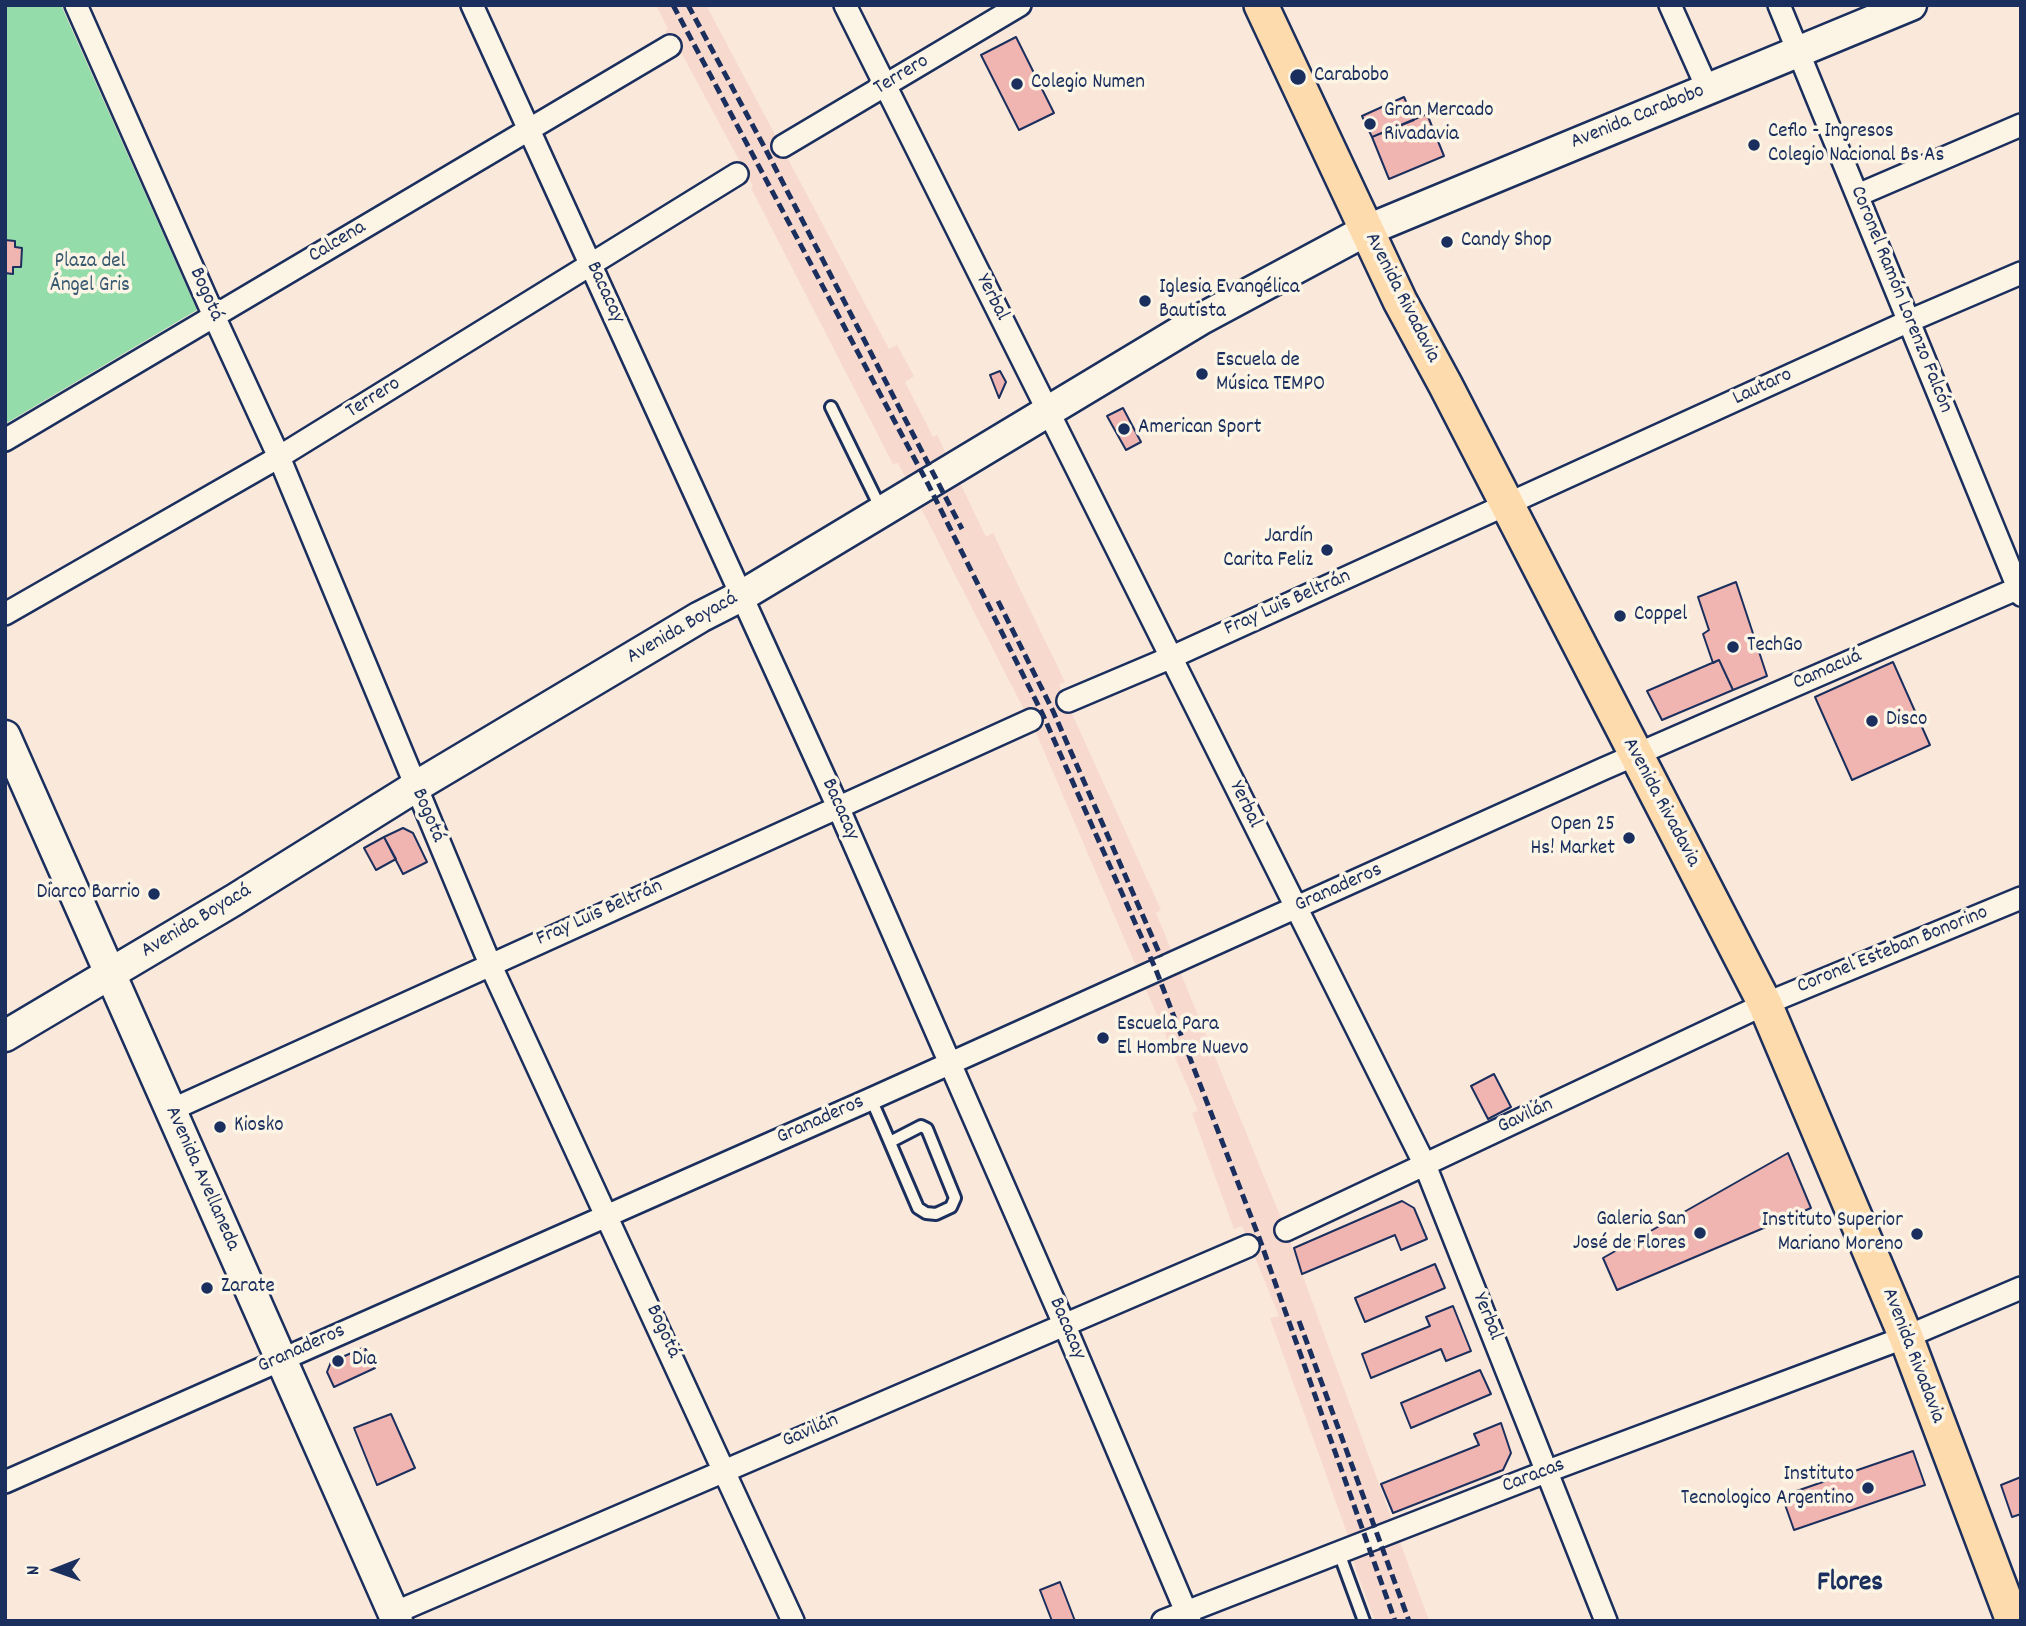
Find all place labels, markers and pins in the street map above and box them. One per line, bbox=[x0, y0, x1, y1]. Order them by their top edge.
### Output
place label: Carabobo bbox=[1314, 64, 1389, 90]
marker: Carabobo bbox=[1288, 67, 1308, 87]
place label: Colegio Numen bbox=[1031, 71, 1145, 97]
marker: Colegio Numen bbox=[1009, 76, 1025, 92]
place label: Gran Mercado Rivadavia bbox=[1384, 99, 1494, 149]
marker: Gran Mercado Rivadavia bbox=[1362, 116, 1378, 132]
place label: Ceflo - Ingresos Colegio Nacional Bs As bbox=[1768, 120, 1944, 170]
marker: Ceflo - Ingresos Colegio Nacional Bs As bbox=[1746, 137, 1762, 153]
place label: Candy Shop bbox=[1461, 229, 1552, 255]
marker: Candy Shop bbox=[1439, 234, 1455, 250]
place label: Iglesia Evangélica Bautista bbox=[1159, 276, 1300, 326]
marker: Iglesia Evangélica Bautista bbox=[1137, 293, 1153, 309]
place label: Escuela de Música TEMPO bbox=[1216, 349, 1325, 399]
marker: Escuela de Música TEMPO bbox=[1194, 366, 1210, 382]
place label: American Sport bbox=[1138, 416, 1261, 442]
marker: American Sport bbox=[1116, 421, 1132, 437]
place label: Jardín Carita Feliz bbox=[1223, 525, 1313, 575]
marker: Jardín Carita Feliz bbox=[1319, 542, 1335, 558]
place label: Coppel bbox=[1634, 603, 1687, 629]
marker: Coppel bbox=[1612, 608, 1628, 624]
place label: TechGo bbox=[1747, 634, 1803, 660]
marker: TechGo bbox=[1725, 639, 1741, 655]
place label: Disco bbox=[1886, 708, 1927, 734]
marker: Disco bbox=[1864, 713, 1880, 729]
place label: Open 25 Hs! Market bbox=[1531, 813, 1615, 863]
marker: Open 25 Hs! Market bbox=[1621, 830, 1637, 846]
place label: Diarco Barrio bbox=[37, 881, 140, 907]
marker: Diarco Barrio bbox=[146, 886, 162, 902]
place label: Escuela Para El Hombre Nuevo bbox=[1117, 1013, 1249, 1063]
marker: Escuela Para El Hombre Nuevo bbox=[1095, 1030, 1111, 1046]
place label: Kiosko bbox=[234, 1114, 284, 1140]
marker: Kiosko bbox=[212, 1119, 228, 1135]
place label: Galeria San José de Flores bbox=[1573, 1208, 1686, 1258]
place label: Instituto Superior Mariano Moreno bbox=[1762, 1209, 1903, 1259]
marker: Galeria San José de Flores bbox=[1692, 1225, 1708, 1241]
marker: Instituto Superior Mariano Moreno bbox=[1909, 1226, 1925, 1242]
place label: Zarate bbox=[221, 1275, 275, 1301]
marker: Zarate bbox=[199, 1280, 215, 1296]
place label: Dia bbox=[352, 1348, 377, 1374]
marker: Dia bbox=[330, 1353, 346, 1369]
place label: Instituto Tecnologico Argentino bbox=[1681, 1463, 1854, 1513]
marker: Instituto Tecnologico Argentino bbox=[1860, 1480, 1876, 1496]

